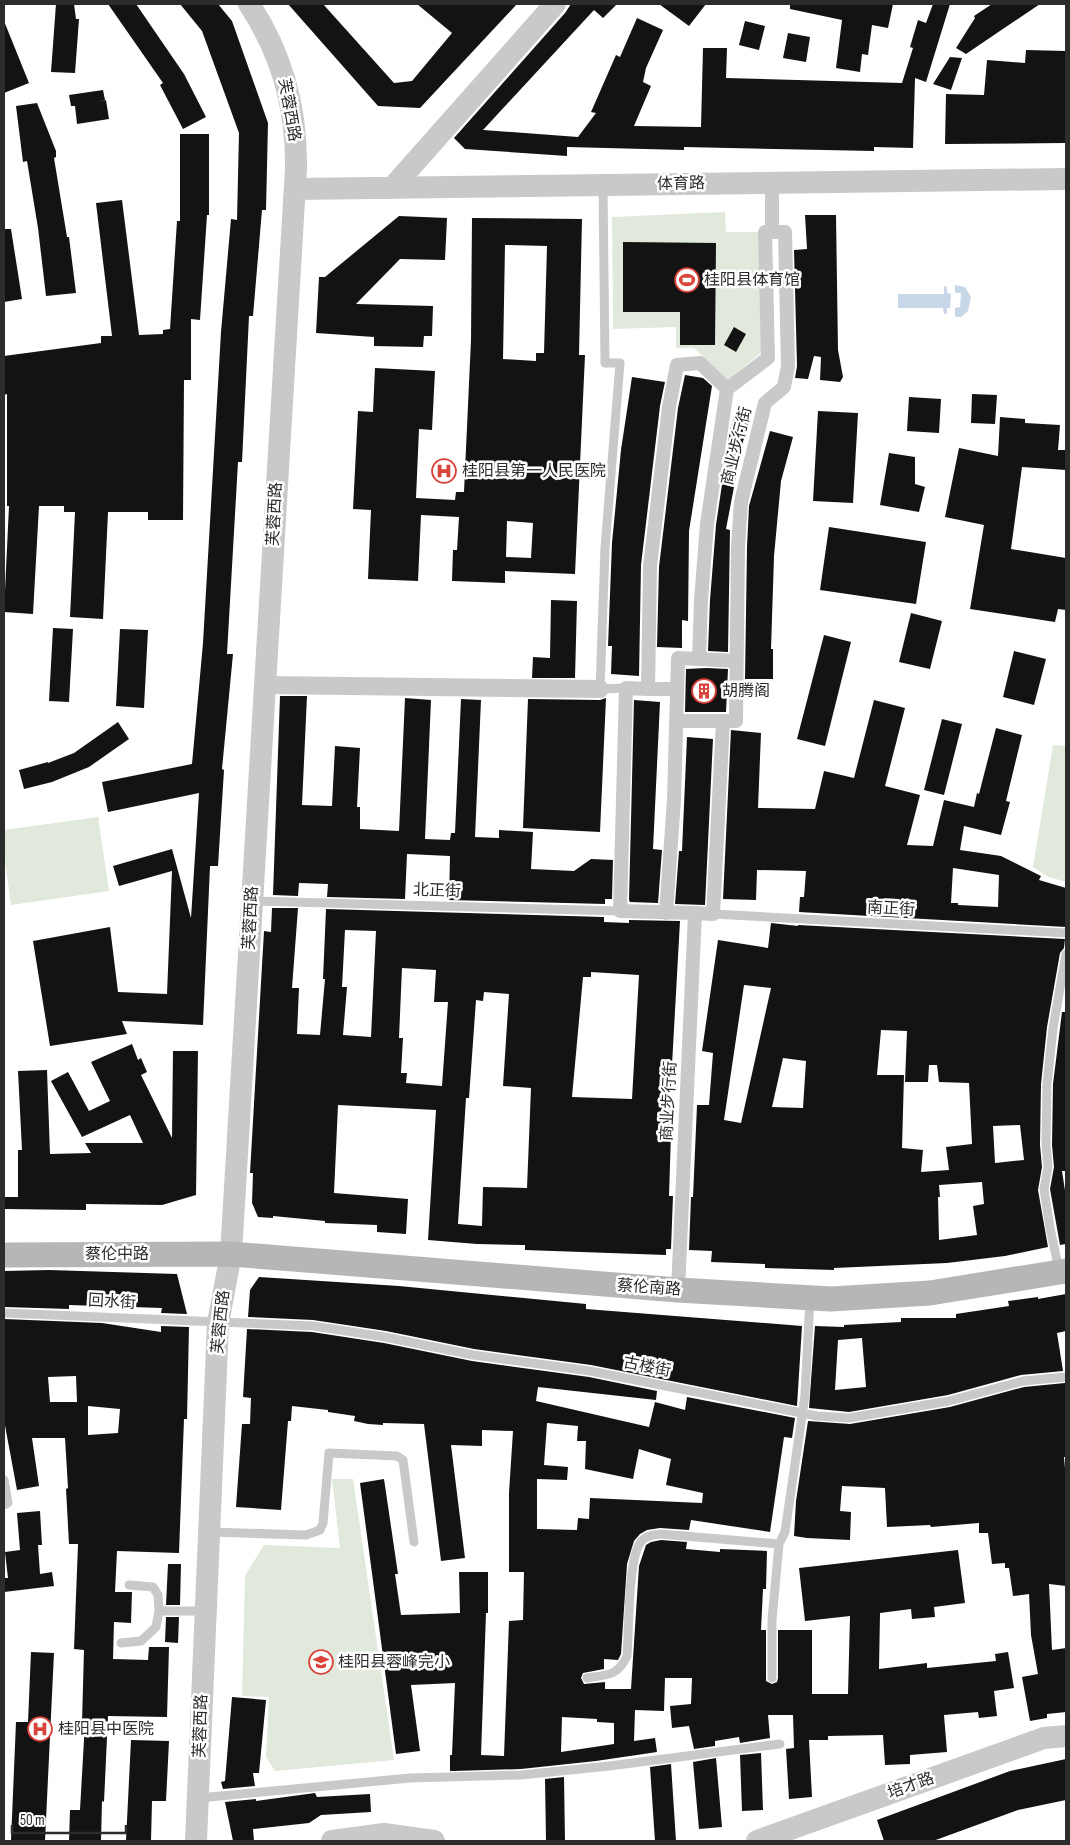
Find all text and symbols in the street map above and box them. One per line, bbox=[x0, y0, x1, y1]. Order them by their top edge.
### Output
street label: 芙蓉西路 bbox=[274, 77, 304, 143]
street label: 体育路 bbox=[657, 174, 705, 194]
sports icon: 桂阳县体育馆 bbox=[674, 267, 700, 293]
place label: 桂阳县体育馆 bbox=[704, 271, 800, 290]
street label: 商业步行街 bbox=[718, 405, 756, 487]
hospital icon: 桂阳县第一人民医院 bbox=[431, 458, 457, 484]
place label: 桂阳县第一人民医院 bbox=[462, 462, 606, 481]
street label: 芙蓉西路 bbox=[264, 482, 286, 546]
building icon: 胡腾阁 bbox=[691, 678, 717, 704]
place label: 胡腾阁 bbox=[722, 682, 770, 701]
street label: 北正街 bbox=[413, 881, 461, 901]
street label: 芙蓉西路 bbox=[240, 886, 262, 950]
street label: 南正街 bbox=[867, 898, 915, 920]
street label: 商业步行街 bbox=[657, 1061, 681, 1141]
street label: 蔡伦中路 bbox=[85, 1245, 149, 1264]
street label: 蔡伦南路 bbox=[616, 1276, 682, 1300]
street label: 芙蓉西路 bbox=[208, 1289, 234, 1355]
street label: 回水街 bbox=[88, 1291, 136, 1313]
street label: 古楼街 bbox=[622, 1353, 672, 1381]
school or university icon: 桂阳县蓉峰完小 bbox=[308, 1649, 334, 1675]
place label: 桂阳县蓉峰完小 bbox=[338, 1653, 450, 1672]
street label: 芙蓉西路 bbox=[190, 1694, 212, 1758]
hospital icon: 桂阳县中医院 bbox=[27, 1716, 53, 1742]
place label: 桂阳县中医院 bbox=[58, 1720, 154, 1739]
street label: 培才路 bbox=[885, 1769, 937, 1803]
scale bar bbox=[12, 1802, 126, 1834]
text: 50 m bbox=[20, 1811, 45, 1830]

